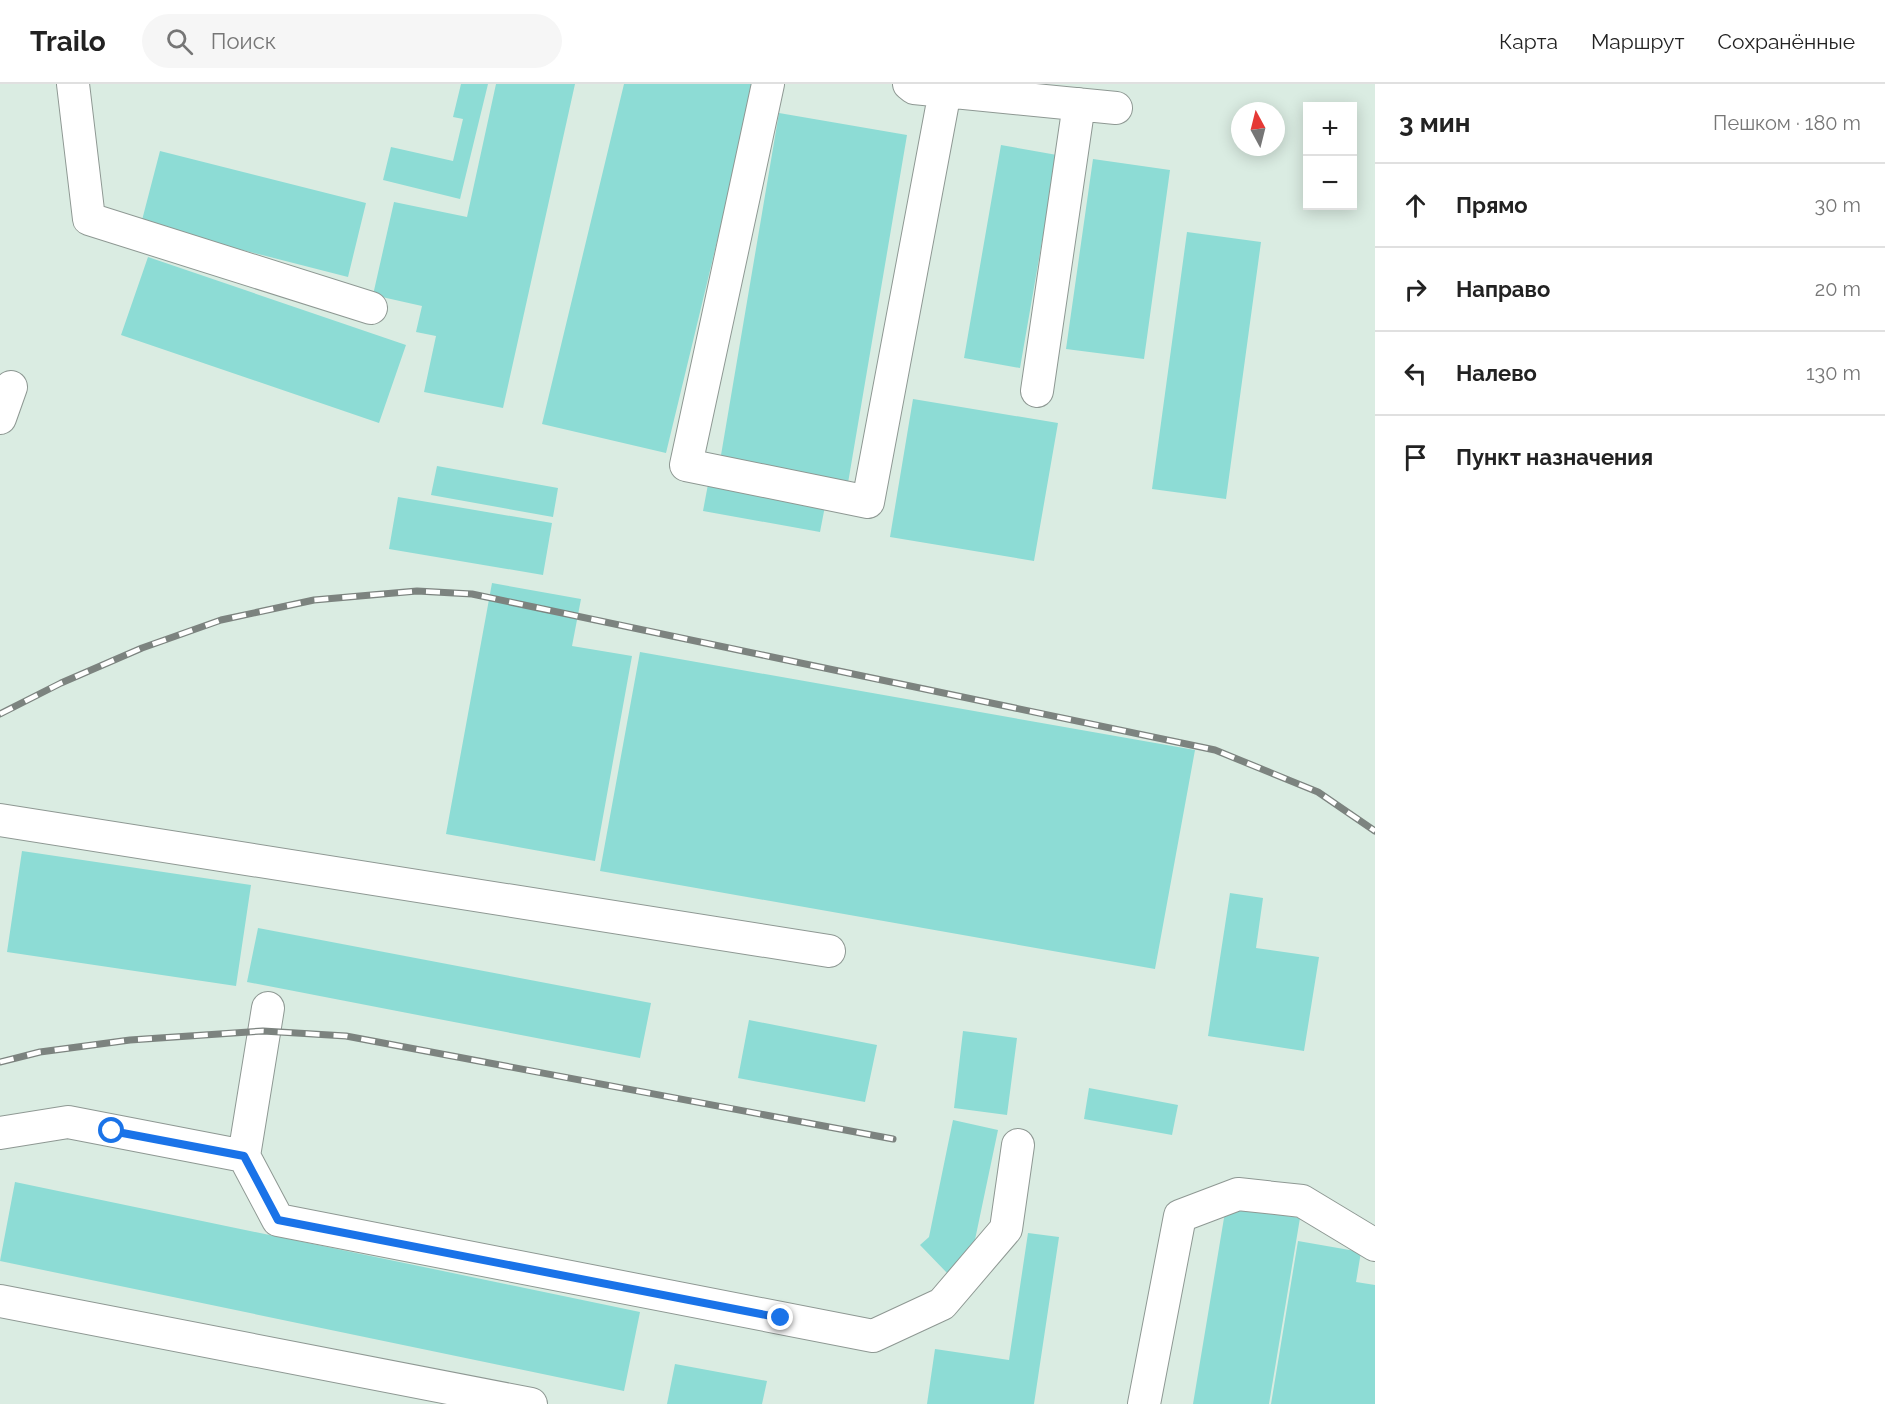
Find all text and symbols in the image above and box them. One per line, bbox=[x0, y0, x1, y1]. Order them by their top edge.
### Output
search box bbox=[142, 14, 562, 68]
text: Trailo bbox=[30, 25, 106, 58]
icon: search bbox=[163, 25, 196, 58]
text: Поиск bbox=[211, 28, 276, 54]
text: Карта bbox=[1499, 29, 1558, 54]
text: Маршрут bbox=[1591, 29, 1684, 54]
text: Сохранённые bbox=[1717, 29, 1855, 54]
north arrow bbox=[1231, 102, 1285, 156]
map controls bbox=[1303, 102, 1357, 210]
button: + bbox=[1303, 102, 1357, 156]
text: 3 мин bbox=[1399, 108, 1470, 138]
text: Пешком · 180 m bbox=[1713, 111, 1861, 135]
button: − bbox=[1303, 156, 1357, 210]
icon: ahead bbox=[1399, 189, 1432, 222]
text: Прямо bbox=[1456, 192, 1528, 218]
text: 30 m bbox=[1815, 193, 1861, 217]
icon: right bbox=[1399, 273, 1432, 306]
text: Направо bbox=[1456, 276, 1550, 302]
text: 20 m bbox=[1815, 277, 1861, 301]
icon: left bbox=[1399, 357, 1432, 390]
text: Налево bbox=[1456, 360, 1537, 386]
text: 130 m bbox=[1806, 361, 1861, 385]
icon: arrive bbox=[1399, 441, 1432, 474]
text: Пункт назначения bbox=[1456, 444, 1653, 470]
route start bbox=[98, 1117, 124, 1143]
route end bbox=[767, 1304, 793, 1330]

